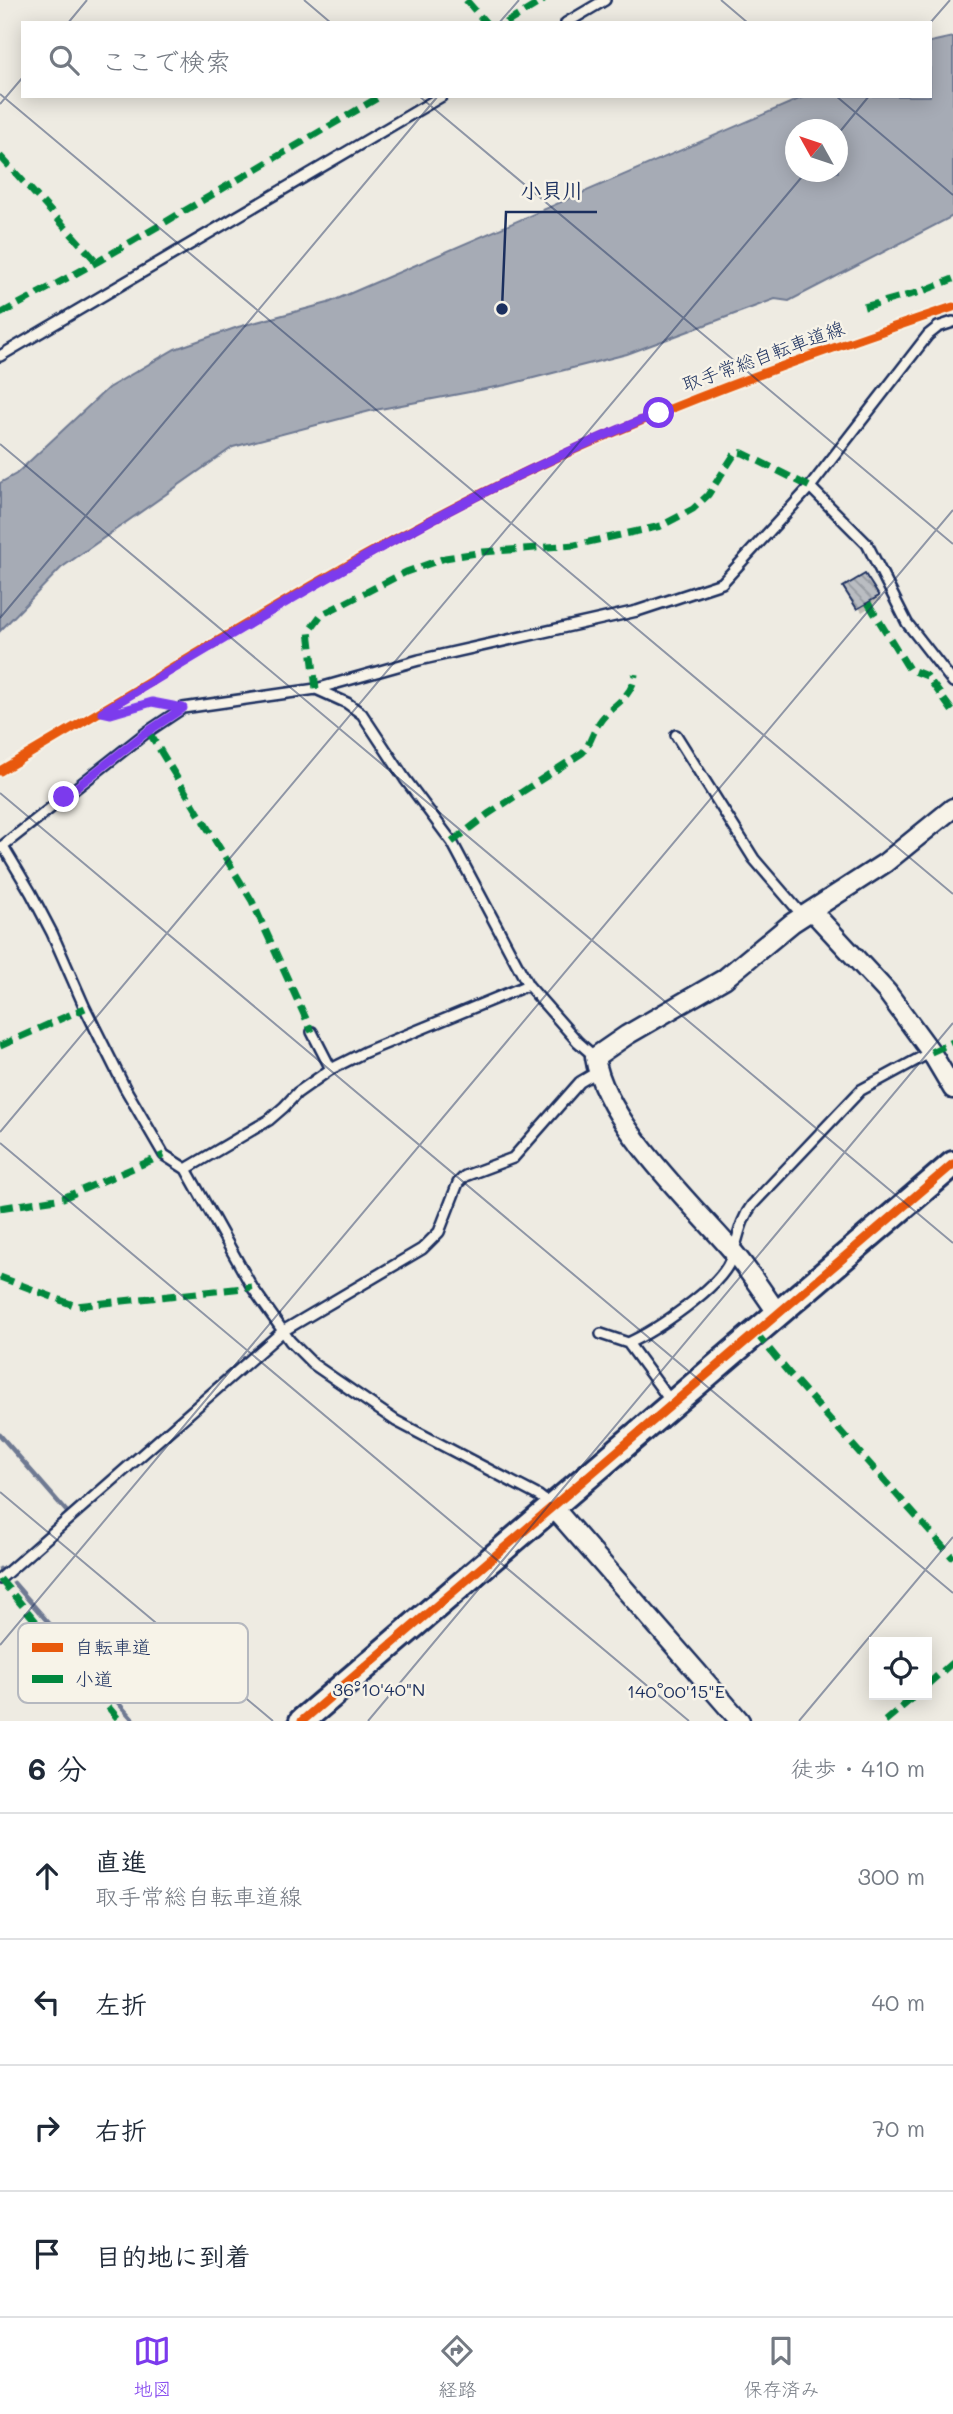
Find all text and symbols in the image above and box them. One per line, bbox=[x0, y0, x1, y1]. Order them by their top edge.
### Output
search box bbox=[21, 21, 932, 98]
icon: search bbox=[45, 41, 83, 79]
text: ここで検索 bbox=[101, 44, 231, 78]
north arrow bbox=[785, 119, 848, 182]
callout: 小貝川 bbox=[506, 170, 597, 212]
text: 小貝川 bbox=[521, 176, 584, 203]
street label: 取手常総自転車道線 bbox=[678, 315, 847, 397]
route start bbox=[643, 397, 674, 428]
route end bbox=[48, 781, 79, 812]
legend bbox=[18, 1623, 248, 1703]
text: 自転車道 bbox=[75, 1634, 151, 1659]
map controls bbox=[869, 1637, 932, 1700]
button: locate bbox=[869, 1637, 932, 1700]
text: 小道 bbox=[75, 1666, 113, 1691]
text: 36°10'40"N bbox=[333, 1677, 425, 1701]
text: 140°00'15"E bbox=[627, 1679, 725, 1703]
text: 6 分 bbox=[28, 1748, 87, 1788]
text: 徒歩 · 410 m bbox=[791, 1753, 925, 1783]
text: 直進 bbox=[95, 1844, 147, 1878]
icon: ahead bbox=[28, 1857, 66, 1895]
text: 300 m bbox=[857, 1861, 925, 1891]
text: 取手常総自転車道線 bbox=[95, 1881, 302, 1911]
icon: left bbox=[28, 1983, 66, 2021]
text: 左折 bbox=[95, 1987, 147, 2021]
text: 40 m bbox=[872, 1987, 925, 2017]
icon: right bbox=[28, 2109, 66, 2147]
text: 右折 bbox=[95, 2113, 147, 2147]
text: 70 m bbox=[872, 2113, 925, 2143]
icon: arrive bbox=[28, 2235, 66, 2273]
text: 目的地に到着 bbox=[95, 2239, 251, 2273]
tab: 地図 bbox=[133, 2332, 172, 2401]
tab: 経路 bbox=[438, 2332, 477, 2401]
tab: 保存済み bbox=[743, 2332, 820, 2401]

